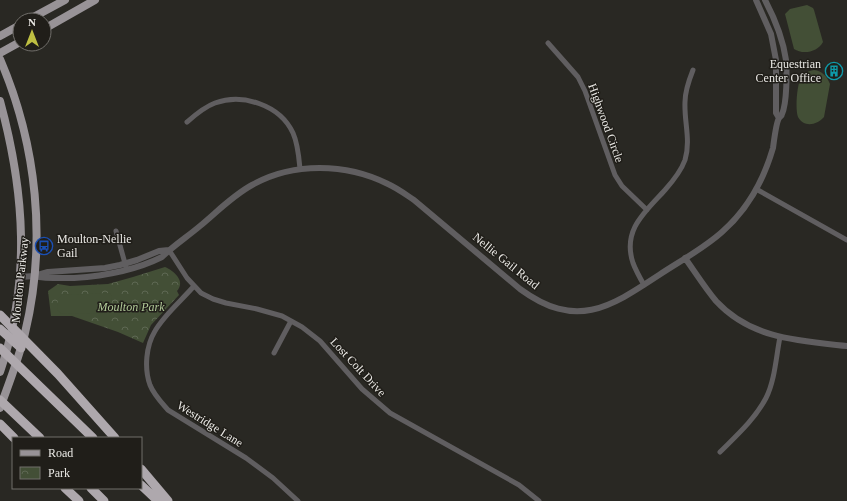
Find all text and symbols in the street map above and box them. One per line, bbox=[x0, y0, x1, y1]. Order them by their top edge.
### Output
north arrow bbox=[12, 12, 52, 52]
text: N bbox=[28, 16, 36, 28]
place label: Equestrian Center Office bbox=[756, 57, 821, 85]
building icon: Equestrian Center Office bbox=[824, 61, 844, 81]
street label: Highwood Circle bbox=[585, 82, 627, 164]
street label: Nellie Gail Road bbox=[470, 230, 542, 292]
place label: Moulton-Nellie Gail bbox=[57, 232, 132, 260]
street label: Moulton Parkway bbox=[9, 236, 31, 324]
bus stop icon: Moulton-Nellie Gail bbox=[34, 236, 54, 256]
park label: Moulton Park bbox=[97, 300, 165, 314]
street label: Lost Colt Drive bbox=[327, 335, 389, 399]
street label: Westridge Lane bbox=[174, 398, 246, 450]
legend bbox=[12, 437, 142, 489]
text: Road bbox=[48, 446, 73, 460]
text: Park bbox=[48, 466, 70, 480]

